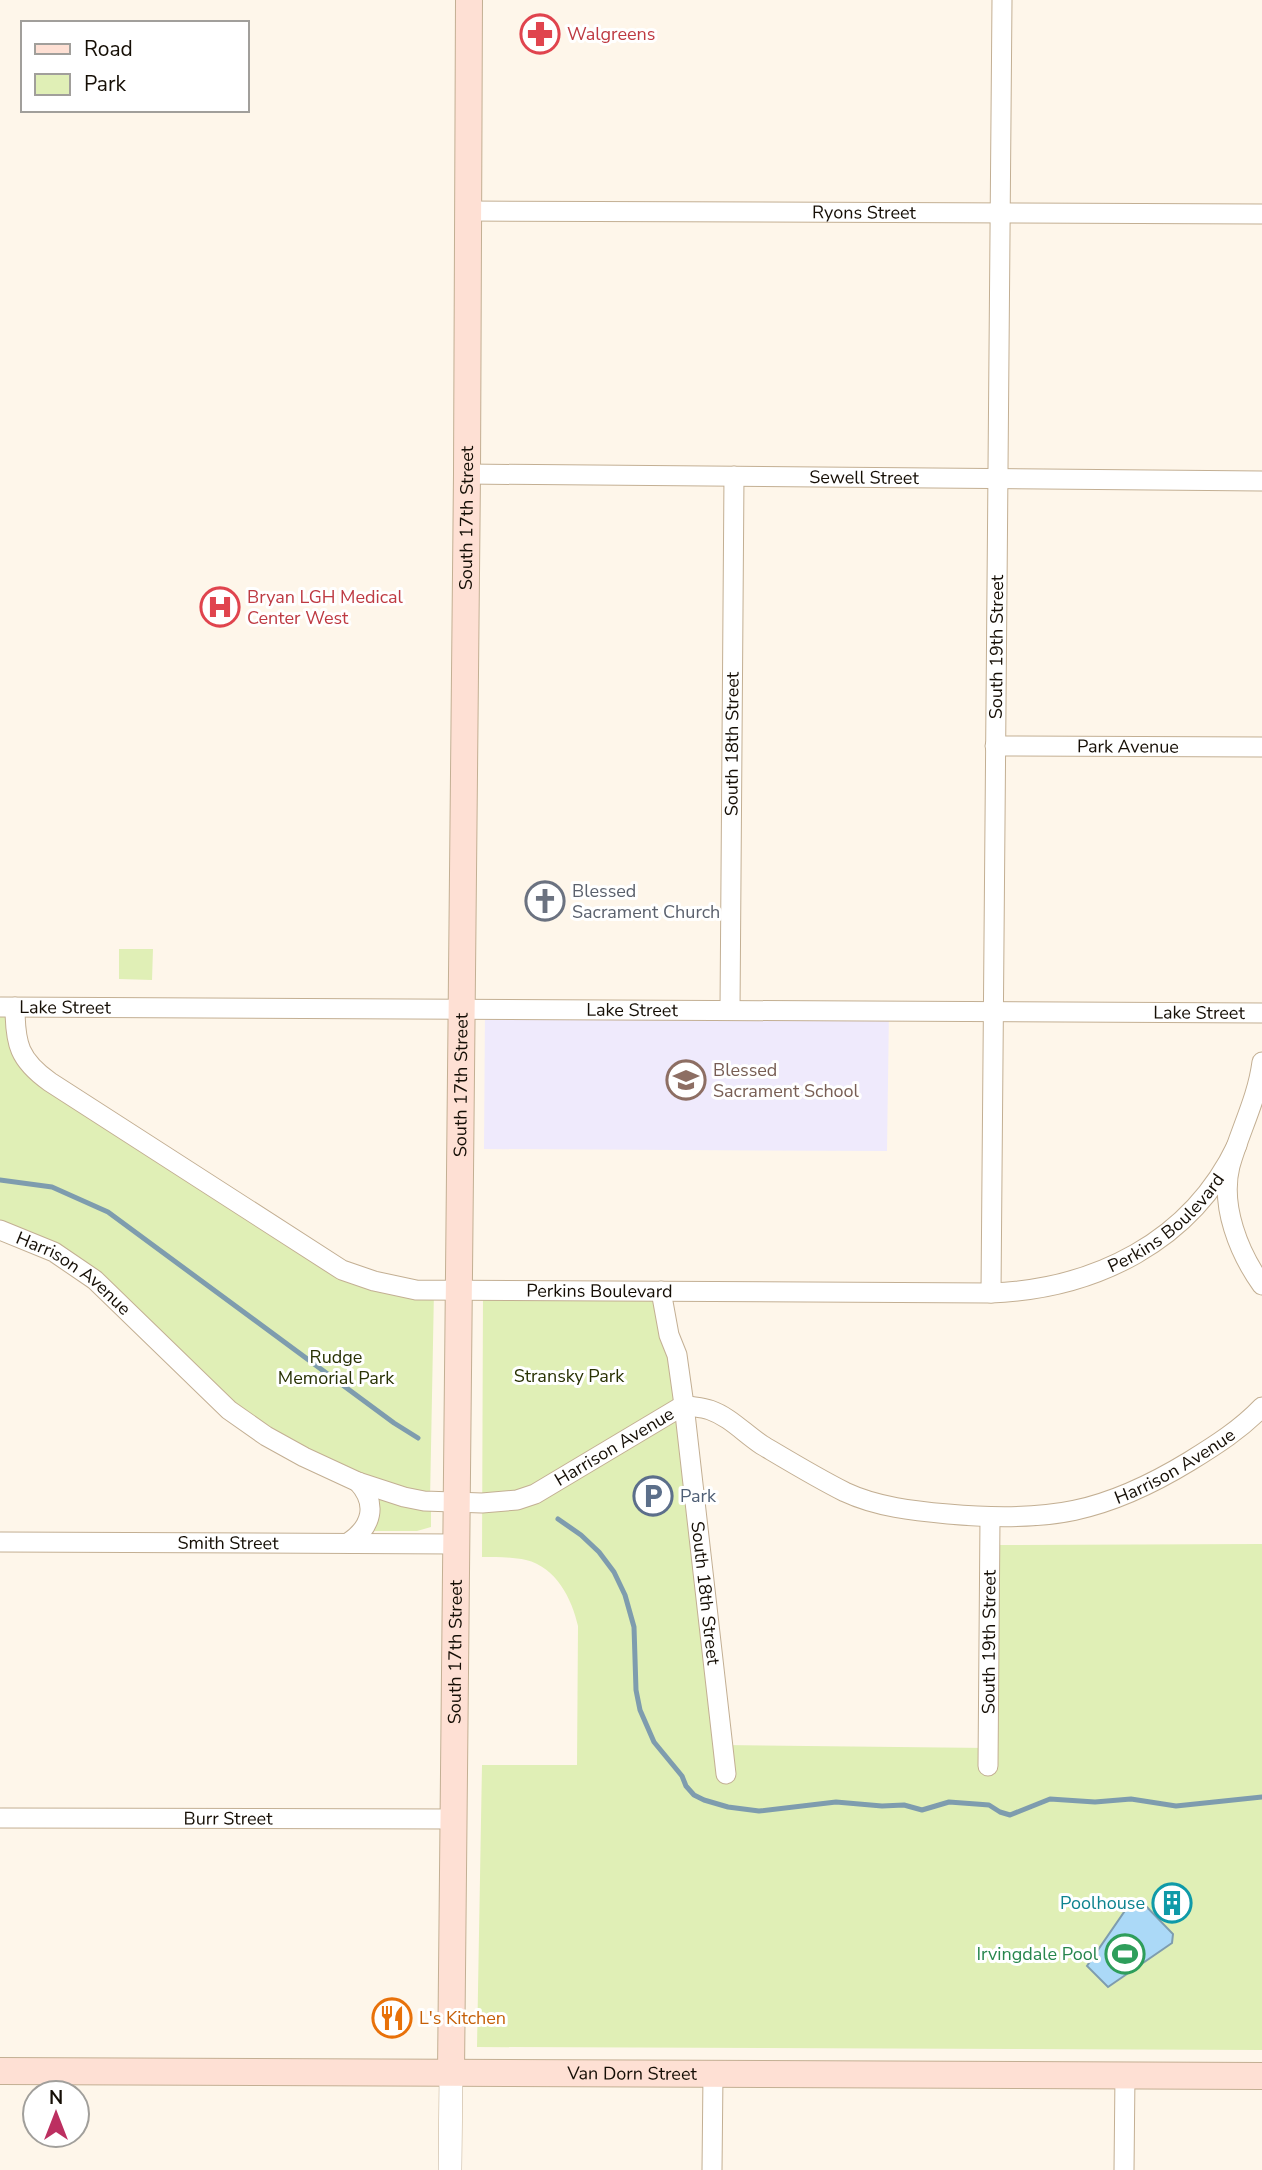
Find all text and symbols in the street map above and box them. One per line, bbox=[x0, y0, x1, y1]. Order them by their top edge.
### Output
pharmacy icon: Walgreens bbox=[519, 13, 561, 55]
legend bbox=[21, 21, 248, 112]
place label: Walgreens bbox=[567, 22, 655, 46]
text: Road bbox=[84, 35, 133, 63]
text: Park bbox=[84, 70, 126, 98]
street label: Ryons Street bbox=[812, 200, 917, 225]
street label: South 17th Street bbox=[454, 445, 479, 590]
street label: Sewell Street bbox=[809, 465, 920, 490]
street label: South 19th Street bbox=[984, 574, 1009, 719]
place label: Bryan LGH Medical Center West bbox=[247, 585, 404, 630]
hospital icon: Bryan LGH Medical Center West bbox=[199, 586, 241, 628]
street label: South 18th Street bbox=[719, 671, 745, 816]
street label: Park Avenue bbox=[1077, 734, 1179, 759]
place label: Blessed Sacrament Church bbox=[572, 879, 720, 924]
church icon: Blessed Sacrament Church bbox=[524, 880, 566, 922]
street label: Lake Street bbox=[19, 995, 111, 1020]
street label: Lake Street bbox=[586, 998, 678, 1022]
street label: Lake Street bbox=[1153, 1000, 1245, 1025]
street label: South 17th Street bbox=[448, 1012, 474, 1157]
place label: Blessed Sacrament School bbox=[713, 1058, 860, 1103]
school or university icon: Blessed Sacrament School bbox=[665, 1059, 707, 1101]
street label: Perkins Boulevard bbox=[1104, 1169, 1230, 1278]
street label: Harrison Avenue bbox=[13, 1226, 136, 1320]
street label: Perkins Boulevard bbox=[526, 1279, 673, 1303]
park label: Rudge Memorial Park bbox=[278, 1345, 395, 1390]
park label: Stransky Park bbox=[514, 1364, 625, 1388]
street label: Harrison Avenue bbox=[550, 1402, 678, 1492]
street label: Harrison Avenue bbox=[1111, 1423, 1240, 1510]
parking icon: Park bbox=[632, 1475, 674, 1517]
place label: Park bbox=[680, 1484, 717, 1508]
street label: South 18th Street bbox=[685, 1520, 726, 1667]
street label: Smith Street bbox=[177, 1531, 279, 1555]
street label: South 19th Street bbox=[976, 1569, 1002, 1714]
street label: South 17th Street bbox=[442, 1579, 468, 1724]
street label: Burr Street bbox=[183, 1806, 273, 1831]
building icon: Poolhouse bbox=[1151, 1882, 1193, 1924]
place label: Poolhouse bbox=[1060, 1891, 1145, 1915]
sports icon: Irvingdale Pool bbox=[1104, 1933, 1146, 1975]
place label: Irvingdale Pool bbox=[976, 1942, 1099, 1966]
restaurant icon: L's Kitchen bbox=[371, 1997, 413, 2039]
place label: L's Kitchen bbox=[419, 2006, 506, 2030]
street label: Van Dorn Street bbox=[566, 2061, 698, 2086]
north arrow bbox=[21, 2079, 91, 2149]
text: N bbox=[49, 2085, 63, 2111]

